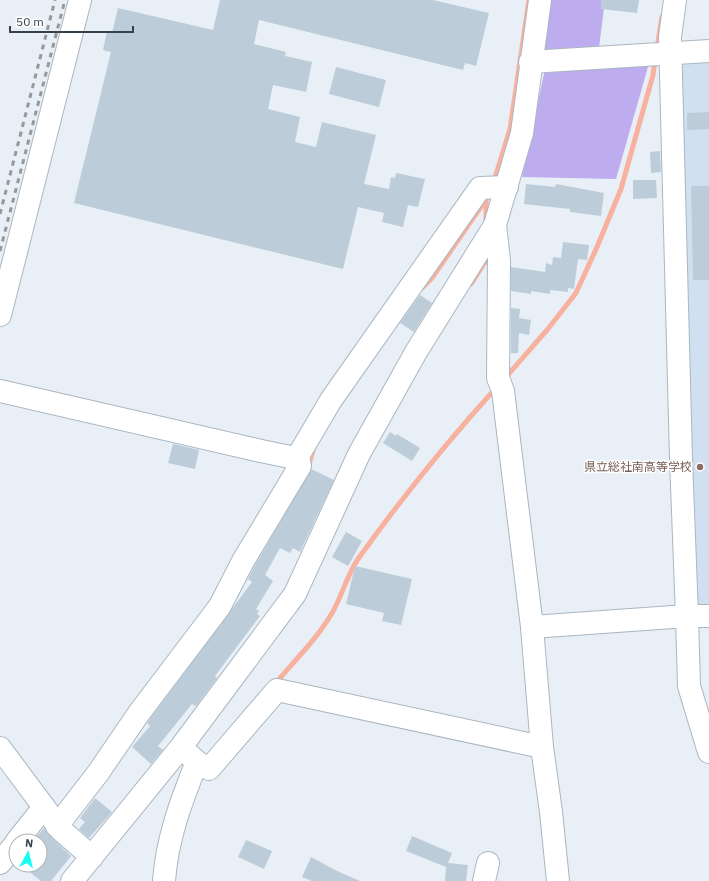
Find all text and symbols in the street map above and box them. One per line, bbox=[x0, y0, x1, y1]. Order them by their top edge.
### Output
scale bar bbox=[10, 8, 133, 34]
text: 50 m bbox=[16, 14, 44, 29]
place label: 県立総社南高等学校 bbox=[584, 459, 692, 474]
marker: 県立総社南高等学校 bbox=[695, 462, 705, 472]
north arrow bbox=[8, 833, 48, 873]
text: N bbox=[24, 836, 34, 851]

